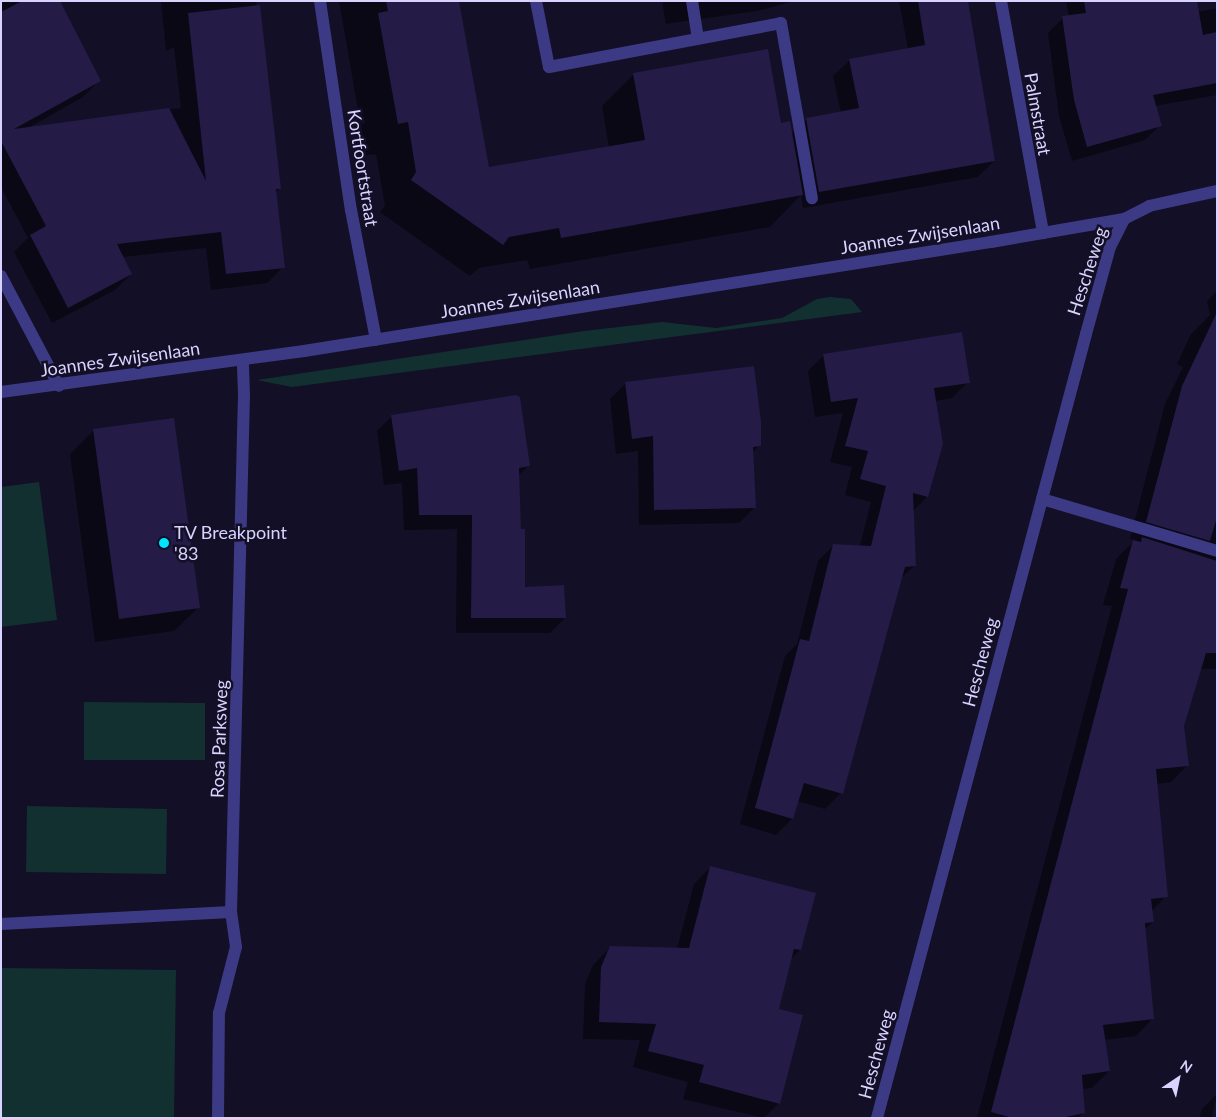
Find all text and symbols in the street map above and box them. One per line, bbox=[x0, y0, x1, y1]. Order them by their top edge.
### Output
street label: Palmstraat bbox=[1020, 71, 1056, 157]
street label: Kortfoortstraat bbox=[343, 108, 383, 228]
street label: Joannes Zwijsenlaan bbox=[839, 212, 1001, 258]
street label: Hescheweg bbox=[1063, 224, 1111, 318]
street label: Joannes Zwijsenlaan bbox=[439, 276, 601, 322]
street label: Joannes Zwijsenlaan bbox=[39, 337, 201, 381]
place label: TV Breakpoint '83 bbox=[174, 522, 288, 564]
marker: TV Breakpoint '83 bbox=[158, 537, 170, 549]
street label: Hescheweg bbox=[958, 615, 1002, 709]
street label: Rosa Parksweg bbox=[206, 680, 232, 798]
street label: Hescheweg bbox=[854, 1007, 898, 1101]
north arrow bbox=[1153, 1054, 1203, 1104]
text: N bbox=[1177, 1056, 1196, 1076]

